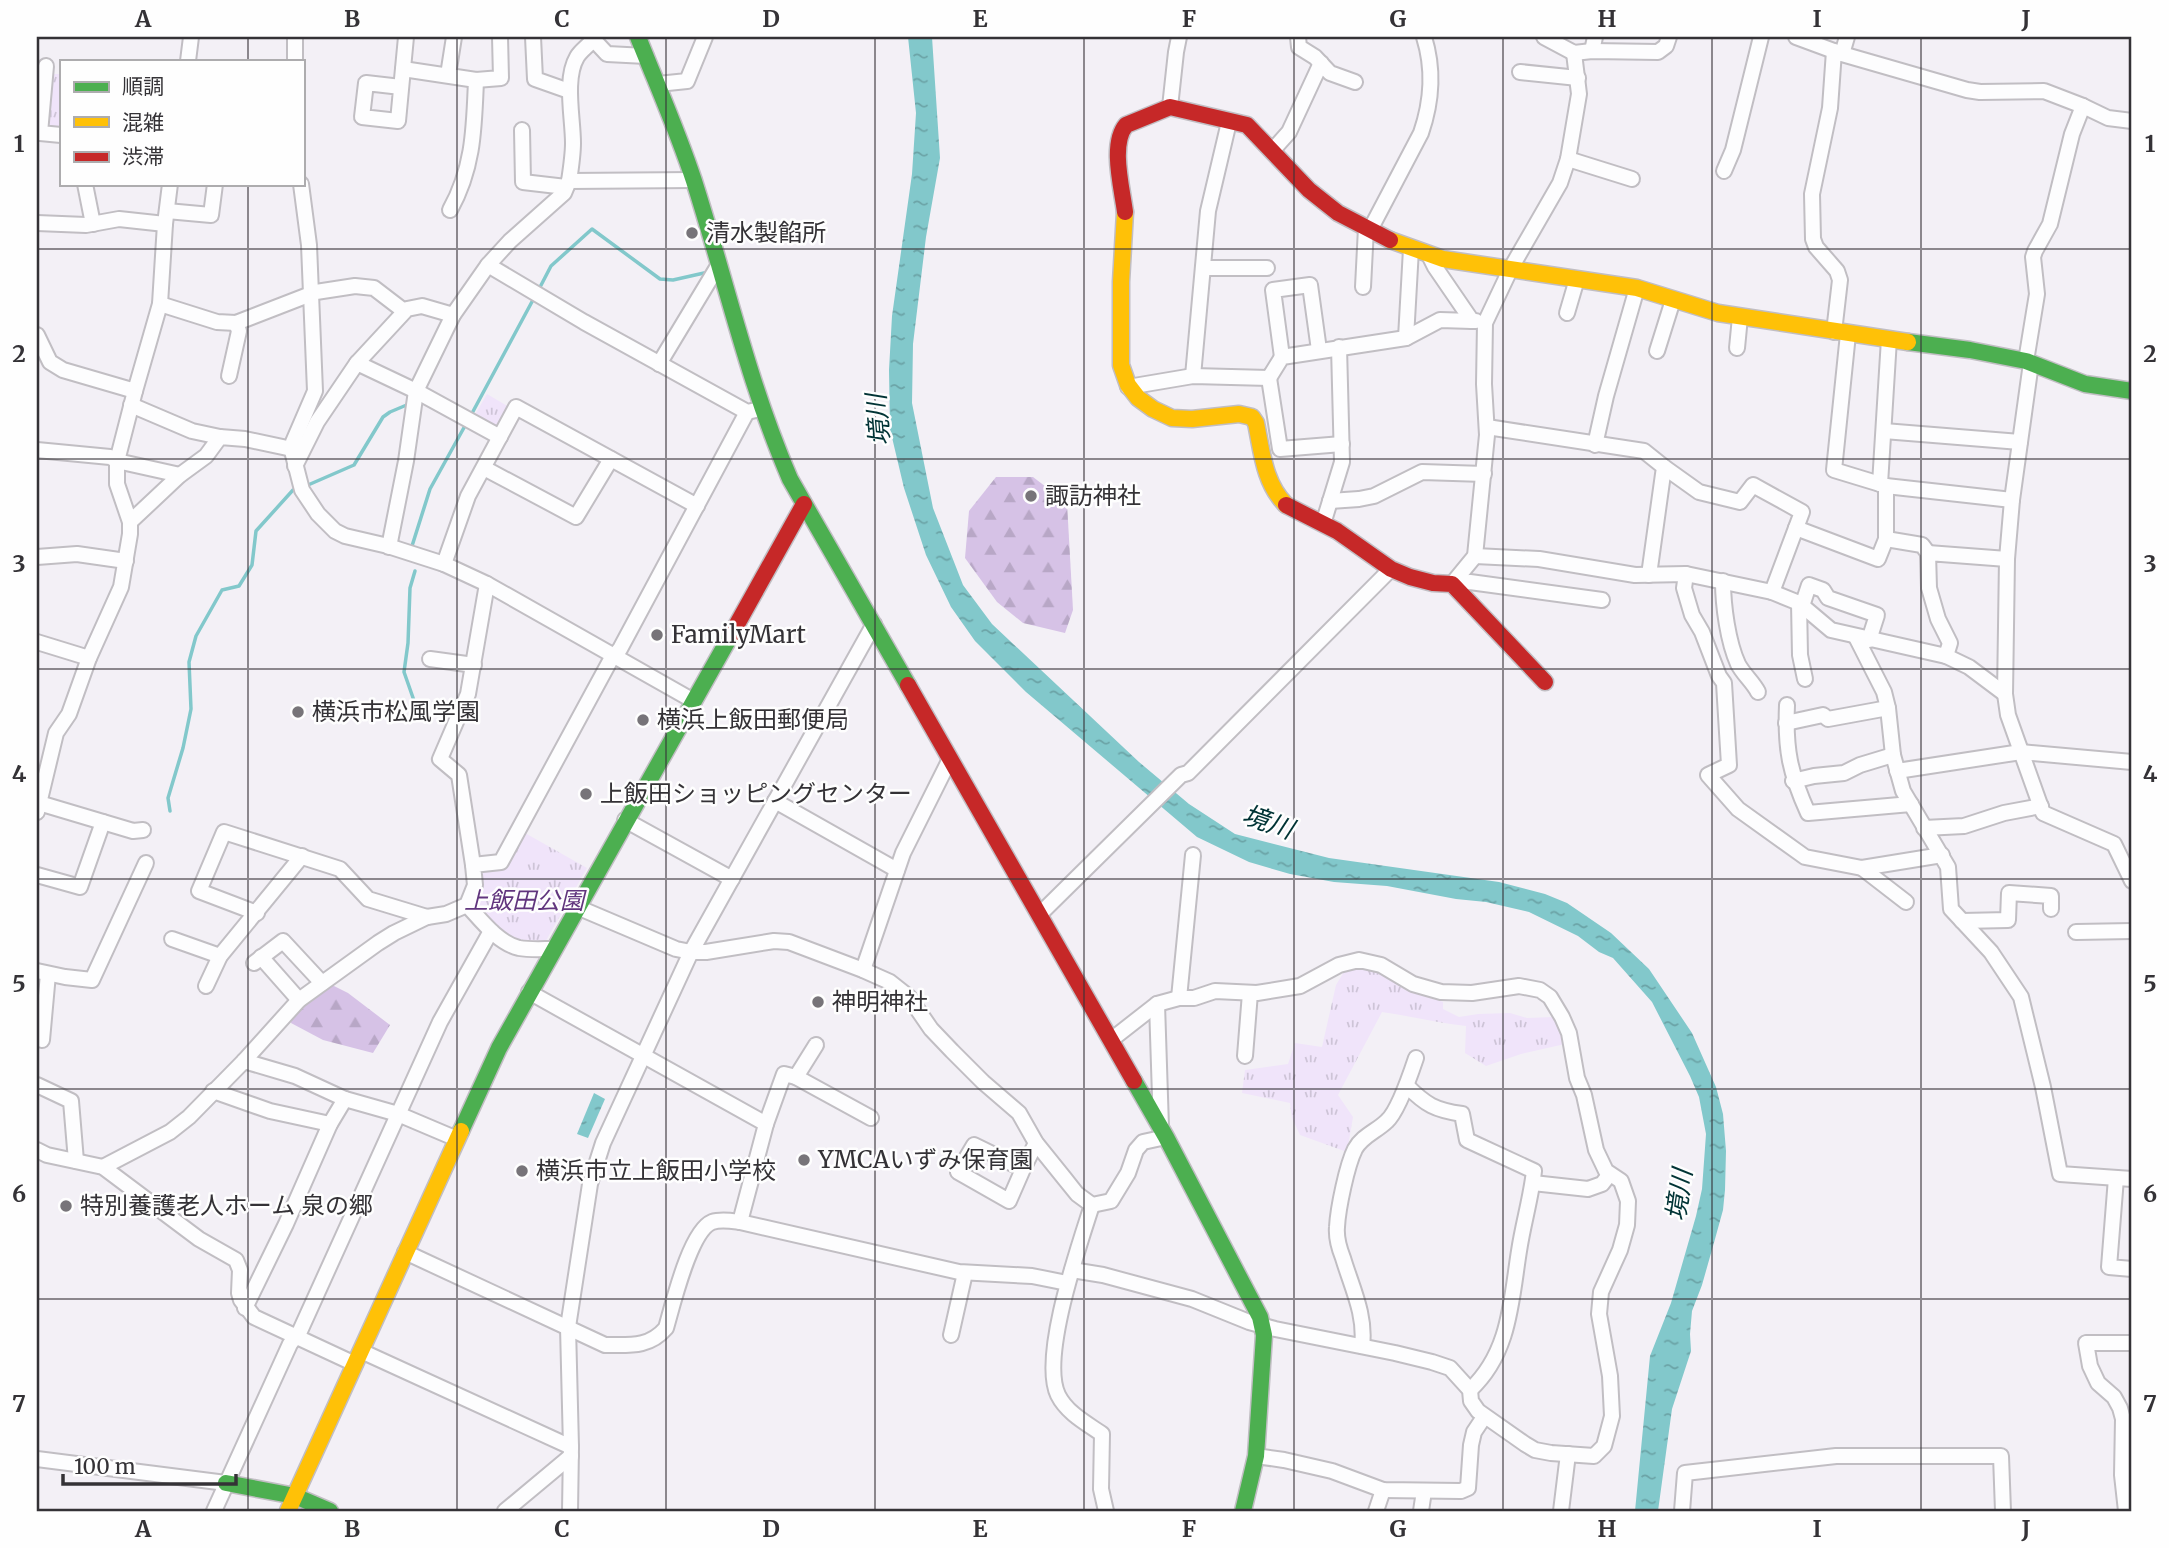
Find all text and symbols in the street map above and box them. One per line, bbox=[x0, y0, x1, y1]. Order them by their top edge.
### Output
text: A bbox=[134, 4, 152, 33]
text: B bbox=[344, 4, 360, 33]
text: C bbox=[554, 4, 570, 33]
text: D bbox=[762, 4, 780, 33]
text: E bbox=[972, 4, 988, 33]
text: F bbox=[1182, 4, 1196, 33]
text: G bbox=[1390, 4, 1407, 33]
text: H bbox=[1598, 4, 1617, 33]
text: I bbox=[1812, 4, 1822, 33]
text: J bbox=[2020, 4, 2031, 33]
legend bbox=[60, 60, 304, 186]
text: 順調 bbox=[122, 73, 164, 100]
text: 混雑 bbox=[122, 109, 164, 136]
text: 1 bbox=[14, 129, 25, 158]
text: 1 bbox=[2145, 129, 2156, 158]
text: 渋滞 bbox=[122, 143, 164, 170]
place label: 清水製餡所 bbox=[706, 217, 826, 248]
marker: 清水製餡所 bbox=[684, 225, 700, 241]
text: 2 bbox=[12, 339, 26, 368]
text: 2 bbox=[2143, 339, 2157, 368]
water label: 境川 bbox=[859, 390, 896, 447]
place label: 諏訪神社 bbox=[1045, 480, 1141, 511]
marker: 諏訪神社 bbox=[1023, 488, 1039, 504]
text: 3 bbox=[12, 549, 26, 578]
text: 3 bbox=[2143, 549, 2157, 578]
place label: FamilyMart bbox=[671, 619, 806, 650]
marker: FamilyMart bbox=[649, 627, 665, 643]
place label: 横浜市松風学園 bbox=[312, 696, 480, 727]
marker: 横浜市松風学園 bbox=[290, 704, 306, 720]
place label: 横浜上飯田郵便局 bbox=[657, 704, 849, 735]
marker: 横浜上飯田郵便局 bbox=[635, 712, 651, 728]
text: 4 bbox=[12, 759, 27, 788]
text: 4 bbox=[2143, 759, 2158, 788]
place label: 上飯田ショッピングセンター bbox=[600, 778, 912, 809]
marker: 上飯田ショッピングセンター bbox=[578, 786, 594, 802]
water label: 境川 bbox=[1238, 797, 1301, 847]
park label: 上飯田公園 bbox=[464, 885, 587, 916]
text: 5 bbox=[12, 969, 26, 998]
text: 5 bbox=[2143, 969, 2157, 998]
place label: 神明神社 bbox=[832, 986, 928, 1017]
marker: 神明神社 bbox=[810, 994, 826, 1010]
place label: YMCAいずみ保育園 bbox=[817, 1144, 1034, 1175]
marker: YMCAいずみ保育園 bbox=[796, 1152, 812, 1168]
place label: 横浜市立上飯田小学校 bbox=[536, 1155, 776, 1186]
marker: 横浜市立上飯田小学校 bbox=[514, 1163, 530, 1179]
water label: 境川 bbox=[1659, 1164, 1699, 1223]
text: 6 bbox=[12, 1179, 26, 1208]
text: 6 bbox=[2143, 1179, 2157, 1208]
place label: 特別養護老人ホーム 泉の郷 bbox=[80, 1190, 373, 1221]
marker: 特別養護老人ホーム 泉の郷 bbox=[58, 1198, 74, 1214]
text: 7 bbox=[12, 1389, 26, 1418]
text: 7 bbox=[2143, 1389, 2157, 1418]
scale bar bbox=[63, 1443, 236, 1487]
text: 100 m bbox=[74, 1453, 136, 1480]
text: A bbox=[134, 1514, 152, 1543]
text: B bbox=[344, 1514, 360, 1543]
text: C bbox=[554, 1514, 570, 1543]
text: D bbox=[762, 1514, 780, 1543]
text: E bbox=[972, 1514, 988, 1543]
text: F bbox=[1182, 1514, 1196, 1543]
text: G bbox=[1390, 1514, 1407, 1543]
text: H bbox=[1598, 1514, 1617, 1543]
text: I bbox=[1812, 1514, 1822, 1543]
text: J bbox=[2020, 1514, 2031, 1543]

